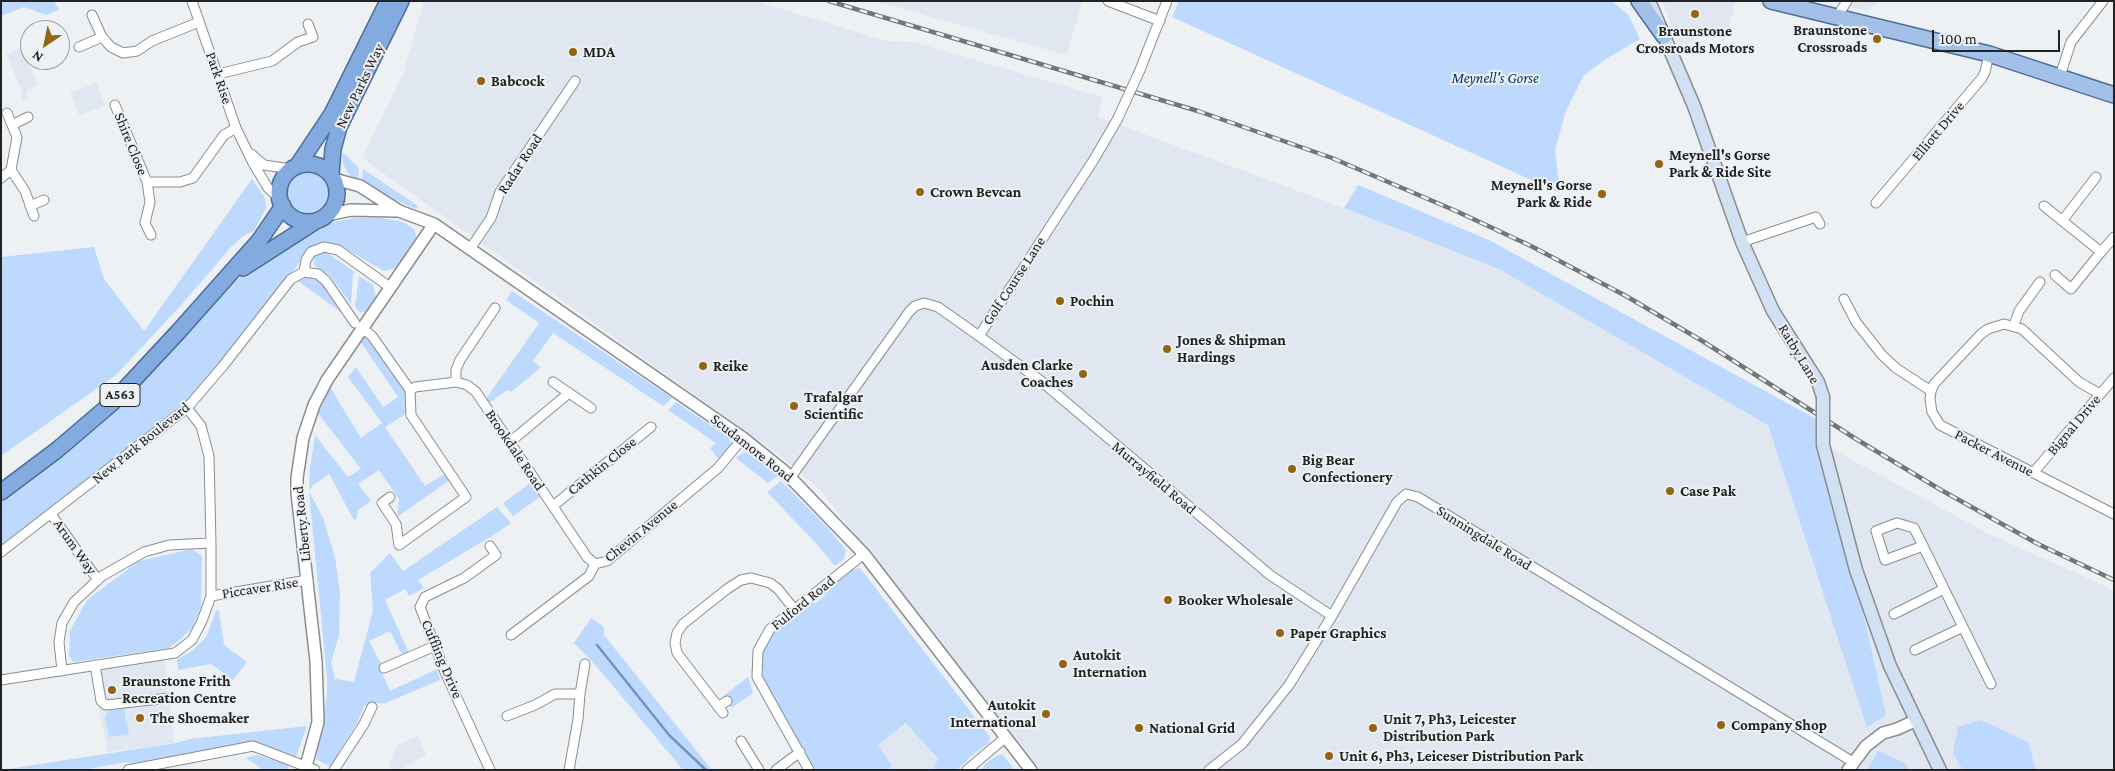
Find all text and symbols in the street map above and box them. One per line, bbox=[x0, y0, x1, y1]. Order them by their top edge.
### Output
marker: Braunstone Crossroads Motors bbox=[1689, 8, 1701, 20]
north arrow bbox=[20, 20, 70, 70]
scale bar bbox=[1935, 20, 2062, 52]
place label: Braunstone Crossroads bbox=[1793, 21, 1867, 56]
place label: Braunstone Crossroads Motors bbox=[1636, 22, 1754, 57]
text: 100 m bbox=[1940, 31, 1977, 47]
marker: Braunstone Crossroads bbox=[1871, 33, 1883, 45]
street label: New Parks Way bbox=[332, 41, 388, 131]
place label: MDA bbox=[583, 43, 615, 61]
marker: MDA bbox=[567, 46, 579, 58]
text: N bbox=[29, 47, 46, 66]
street label: Park Rise bbox=[202, 49, 236, 107]
park label: Meynell's Gorse bbox=[1451, 69, 1539, 87]
place label: Babcock bbox=[491, 72, 545, 90]
marker: Babcock bbox=[475, 75, 487, 87]
street label: Elliott Drive bbox=[1908, 97, 1968, 165]
street label: Shire Close bbox=[110, 110, 152, 178]
street label: Radar Road bbox=[494, 130, 546, 198]
place label: Meynell's Gorse Park & Ride Site bbox=[1669, 146, 1771, 181]
marker: Meynell's Gorse Park & Ride Site bbox=[1653, 158, 1665, 170]
place label: Meynell's Gorse Park & Ride bbox=[1491, 176, 1592, 211]
place label: Crown Bevcan bbox=[930, 183, 1021, 201]
marker: Crown Bevcan bbox=[914, 186, 926, 198]
marker: Meynell's Gorse Park & Ride bbox=[1596, 188, 1608, 200]
street label: Golf Course Lane bbox=[979, 233, 1049, 329]
place label: Pochin bbox=[1070, 292, 1114, 310]
marker: Pochin bbox=[1054, 295, 1066, 307]
street label: Ratby Lane bbox=[1774, 321, 1824, 387]
place label: Jones & Shipman Hardings bbox=[1177, 331, 1286, 366]
marker: Jones & Shipman Hardings bbox=[1161, 343, 1173, 355]
place label: Ausden Clarke Coaches bbox=[981, 356, 1073, 391]
place label: Reike bbox=[713, 357, 748, 375]
marker: Reike bbox=[697, 360, 709, 372]
marker: Ausden Clarke Coaches bbox=[1077, 368, 1089, 380]
road number: A563 bbox=[100, 384, 140, 406]
place label: Trafalgar Scientific bbox=[804, 388, 863, 423]
street label: Bignal Drive bbox=[2043, 391, 2105, 459]
street label: New Park Boulevard bbox=[89, 398, 193, 488]
marker: Trafalgar Scientific bbox=[788, 400, 800, 412]
street label: Brookdale Road bbox=[481, 406, 549, 494]
street label: Scudamore Road bbox=[707, 410, 797, 486]
street label: Packer Avenue bbox=[1951, 425, 2037, 481]
street label: Cathkin Close bbox=[564, 433, 640, 499]
street label: Murrayfield Road bbox=[1108, 438, 1200, 518]
place label: Big Bear Confectionery bbox=[1302, 451, 1392, 486]
marker: Big Bear Confectionery bbox=[1286, 463, 1298, 475]
place label: Case Pak bbox=[1680, 482, 1736, 500]
street label: Liberty Road bbox=[289, 485, 315, 563]
marker: Case Pak bbox=[1664, 485, 1676, 497]
street label: Chevin Avenue bbox=[601, 496, 681, 566]
street label: Sunningdale Road bbox=[1433, 502, 1535, 574]
street label: Arum Way bbox=[49, 516, 101, 578]
street label: Fulford Road bbox=[767, 572, 839, 634]
street label: Piccaver Rise bbox=[221, 573, 299, 603]
place label: Booker Wholesale bbox=[1178, 591, 1293, 609]
marker: Booker Wholesale bbox=[1162, 594, 1174, 606]
street label: Cuffling Drive bbox=[417, 617, 467, 701]
place label: Paper Graphics bbox=[1290, 624, 1386, 642]
marker: Paper Graphics bbox=[1274, 627, 1286, 639]
place label: Autokit Internation bbox=[1073, 646, 1147, 681]
marker: Autokit Internation bbox=[1057, 658, 1069, 670]
place label: Braunstone Frith Recreation Centre bbox=[122, 672, 236, 707]
marker: Braunstone Frith Recreation Centre bbox=[106, 684, 118, 696]
place label: Autokit International bbox=[950, 696, 1036, 731]
marker: Autokit International bbox=[1040, 708, 1052, 720]
place label: The Shoemaker bbox=[150, 709, 249, 727]
place label: Unit 7, Ph3, Leicester Distribution Park bbox=[1383, 710, 1516, 745]
marker: The Shoemaker bbox=[134, 712, 146, 724]
place label: Company Shop bbox=[1731, 716, 1827, 734]
place label: National Grid bbox=[1149, 719, 1235, 737]
marker: Company Shop bbox=[1715, 719, 1727, 731]
marker: National Grid bbox=[1133, 722, 1145, 734]
marker: Unit 7, Ph3, Leicester Distribution Park bbox=[1367, 722, 1379, 734]
place label: Unit 6, Ph3, Leiceser Distribution Park bbox=[1339, 747, 1583, 765]
marker: Unit 6, Ph3, Leiceser Distribution Park bbox=[1323, 750, 1335, 762]

